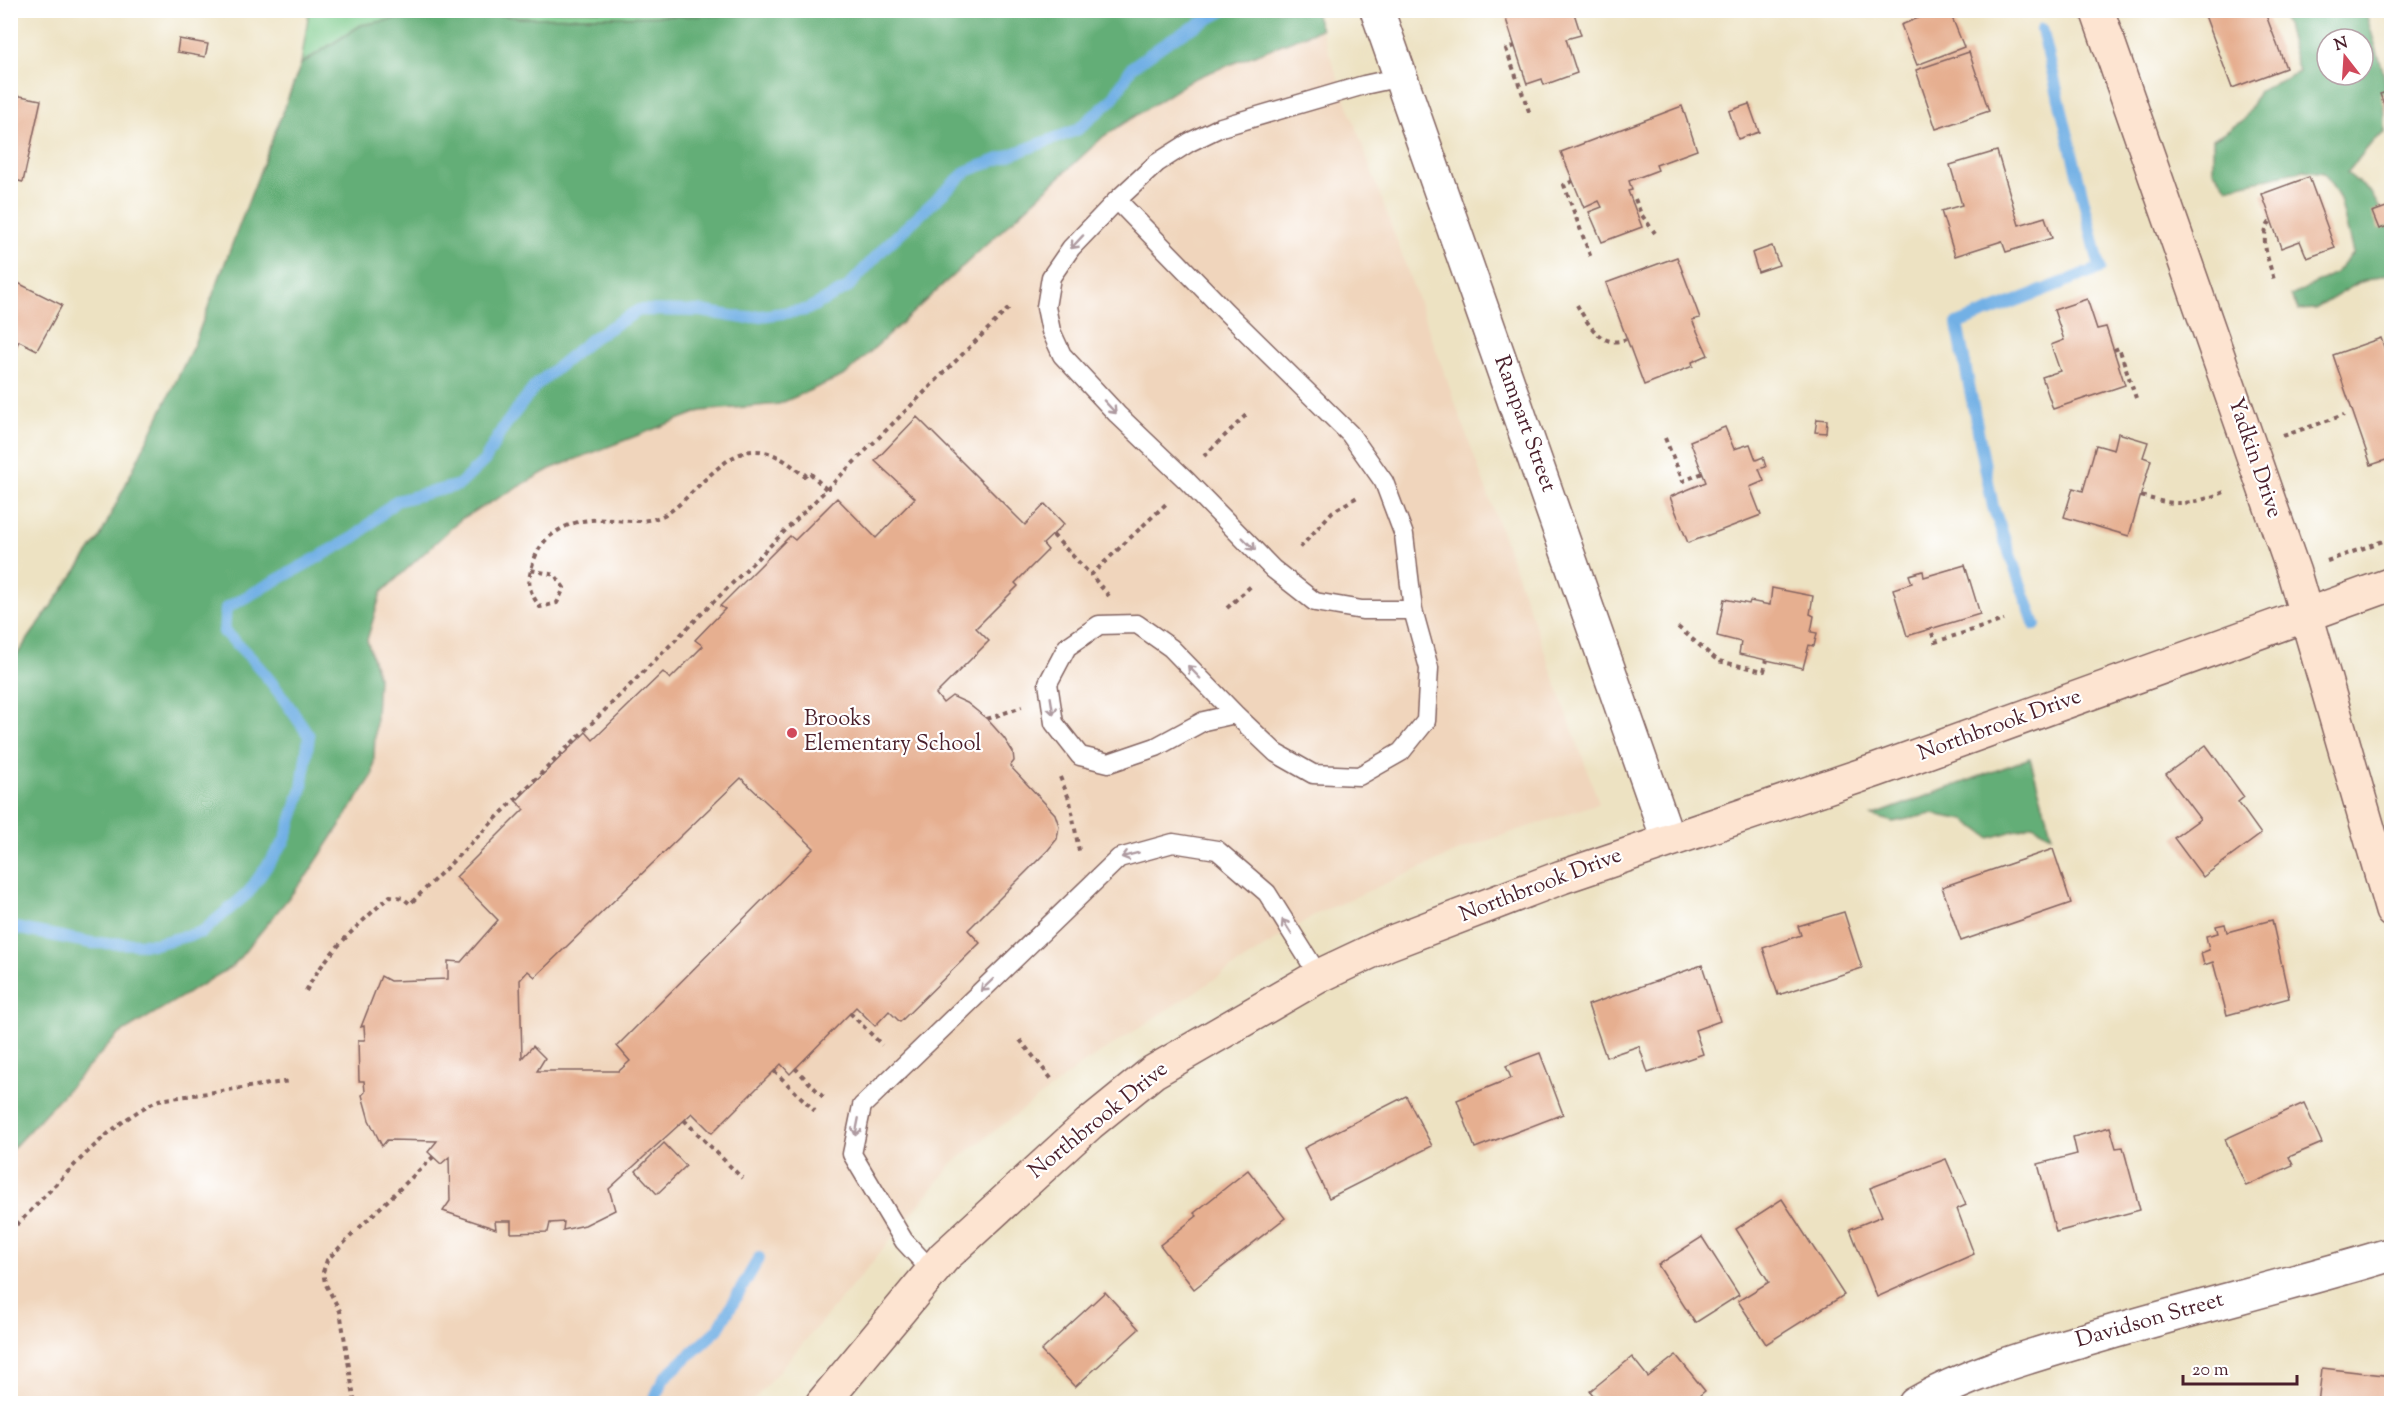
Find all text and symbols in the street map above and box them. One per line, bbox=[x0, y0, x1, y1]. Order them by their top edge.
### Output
north arrow bbox=[2315, 27, 2375, 87]
text: N bbox=[2332, 32, 2351, 58]
one-way arrow bbox=[1070, 235, 1084, 250]
street label: Rampart Street bbox=[1484, 351, 1564, 497]
street label: Yadkin Drive bbox=[2218, 393, 2290, 523]
one-way arrow bbox=[1103, 399, 1117, 414]
one-way arrow bbox=[1241, 536, 1256, 551]
one-way arrow bbox=[1187, 665, 1202, 680]
street label: Northbrook Drive bbox=[1914, 682, 2086, 770]
one-way arrow bbox=[1046, 696, 1057, 716]
place label: Brooks Elementary School bbox=[804, 704, 981, 761]
marker: Brooks Elementary School bbox=[785, 726, 799, 740]
street label: Northbrook Drive bbox=[1455, 840, 1627, 932]
one-way arrow bbox=[1121, 850, 1140, 861]
one-way arrow bbox=[1281, 919, 1293, 936]
one-way arrow bbox=[979, 978, 994, 993]
street label: Northbrook Drive bbox=[1022, 1055, 1176, 1187]
one-way arrow bbox=[851, 1117, 863, 1136]
street label: Davidson Street bbox=[2072, 1284, 2228, 1357]
scale bar bbox=[2183, 1348, 2297, 1386]
text: 20 m bbox=[2192, 1358, 2229, 1384]

